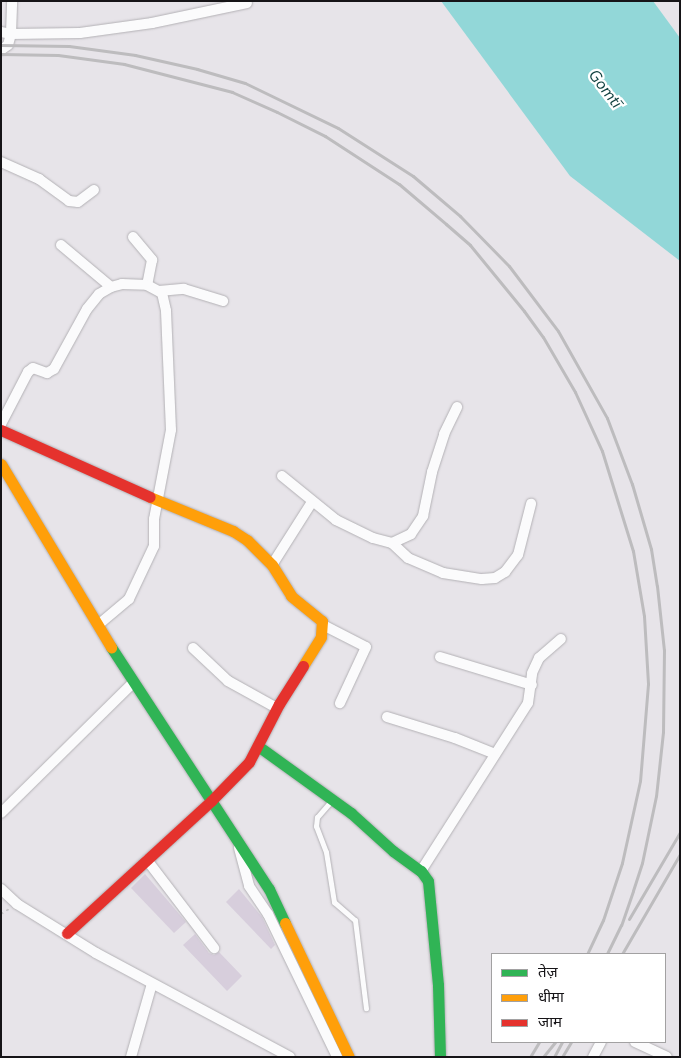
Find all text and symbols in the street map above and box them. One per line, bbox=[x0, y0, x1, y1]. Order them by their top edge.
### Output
water label: Gomtī bbox=[584, 66, 626, 112]
legend bbox=[491, 953, 666, 1043]
text: तेज़ bbox=[538, 962, 558, 982]
text: धीमा bbox=[538, 987, 564, 1007]
text: जाम bbox=[538, 1012, 562, 1032]

